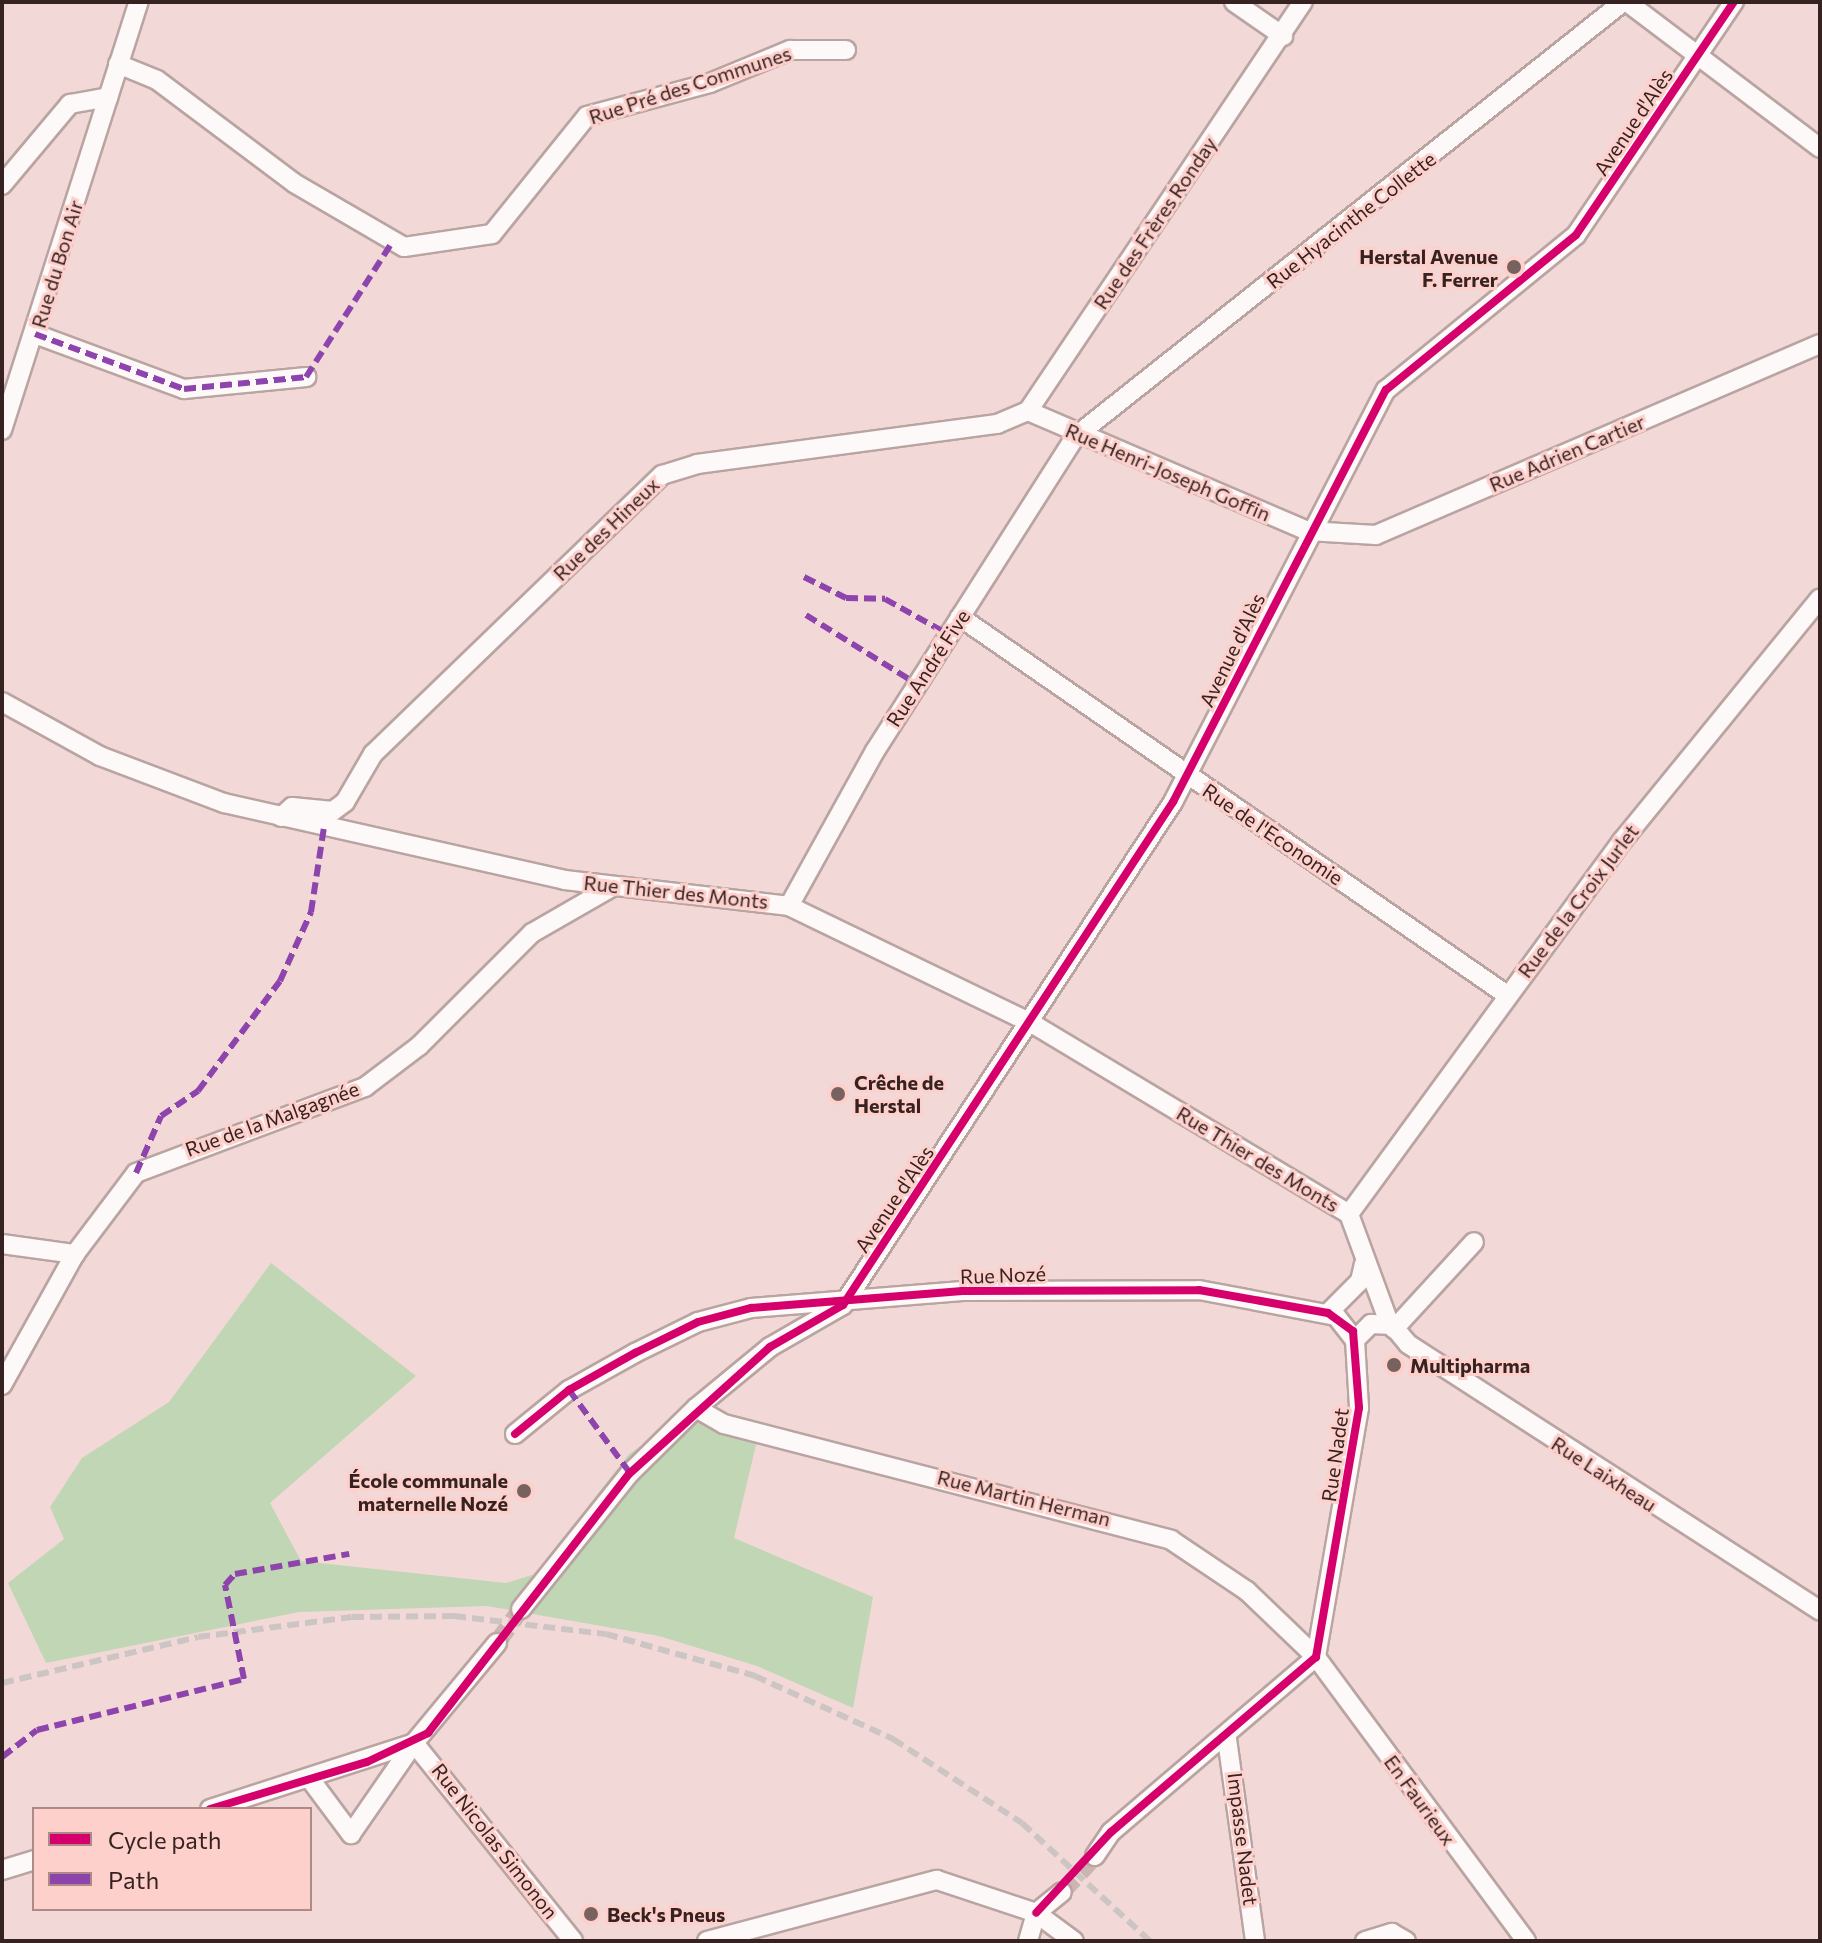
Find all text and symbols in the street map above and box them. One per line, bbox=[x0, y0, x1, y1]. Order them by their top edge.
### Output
street label: Rue Pré des Communes bbox=[586, 41, 794, 129]
street label: Avenue d'Alès bbox=[1589, 64, 1677, 180]
street label: Rue des Frères Ronday bbox=[1088, 132, 1222, 314]
street label: Rue Hyacinthe Collette bbox=[1262, 147, 1440, 293]
street label: Rue du Bon Air bbox=[26, 197, 88, 331]
place label: Herstal Avenue F. Ferrer bbox=[1359, 244, 1498, 291]
marker: Herstal Avenue F. Ferrer bbox=[1505, 258, 1523, 276]
street label: Rue Adrien Cartier bbox=[1486, 409, 1648, 497]
street label: Rue Henri-Joseph Goffin bbox=[1062, 418, 1274, 526]
street label: Rue des Hineux bbox=[548, 472, 664, 586]
street label: Avenue d'Alès bbox=[1194, 589, 1270, 711]
street label: Rue André Five bbox=[881, 605, 975, 731]
street label: Rue de l'Economie bbox=[1198, 778, 1348, 890]
street label: Rue de la Croix Jurlet bbox=[1513, 820, 1643, 982]
street label: Rue Thier des Monts bbox=[583, 870, 769, 914]
place label: Crêche de Herstal bbox=[854, 1070, 944, 1117]
street label: Rue de la Malgagnée bbox=[182, 1076, 362, 1162]
marker: Crêche de Herstal bbox=[829, 1085, 847, 1103]
street label: Rue Thier des Monts bbox=[1172, 1101, 1344, 1217]
street label: Avenue d'Alès bbox=[850, 1141, 938, 1257]
street label: Rue Nozé bbox=[959, 1262, 1047, 1288]
place label: Multipharma bbox=[1410, 1353, 1530, 1377]
marker: Multipharma bbox=[1385, 1356, 1403, 1374]
street label: Rue Nadet bbox=[1317, 1407, 1353, 1503]
street label: Rue Laixheau bbox=[1547, 1431, 1661, 1517]
street label: Rue Martin Herman bbox=[935, 1465, 1113, 1531]
place label: École communale maternelle Nozé bbox=[349, 1468, 508, 1515]
marker: École communale maternelle Nozé bbox=[515, 1482, 533, 1500]
street label: En Faurieux bbox=[1379, 1750, 1461, 1850]
street label: Rue Nicolas Simonon bbox=[427, 1759, 563, 1923]
street label: Impasse Nadet bbox=[1223, 1771, 1263, 1907]
legend bbox=[32, 1807, 312, 1911]
text: Cycle path bbox=[108, 1825, 222, 1854]
text: Path bbox=[108, 1865, 159, 1894]
place label: Beck's Pneus bbox=[607, 1902, 725, 1926]
marker: Beck's Pneus bbox=[582, 1905, 600, 1923]

